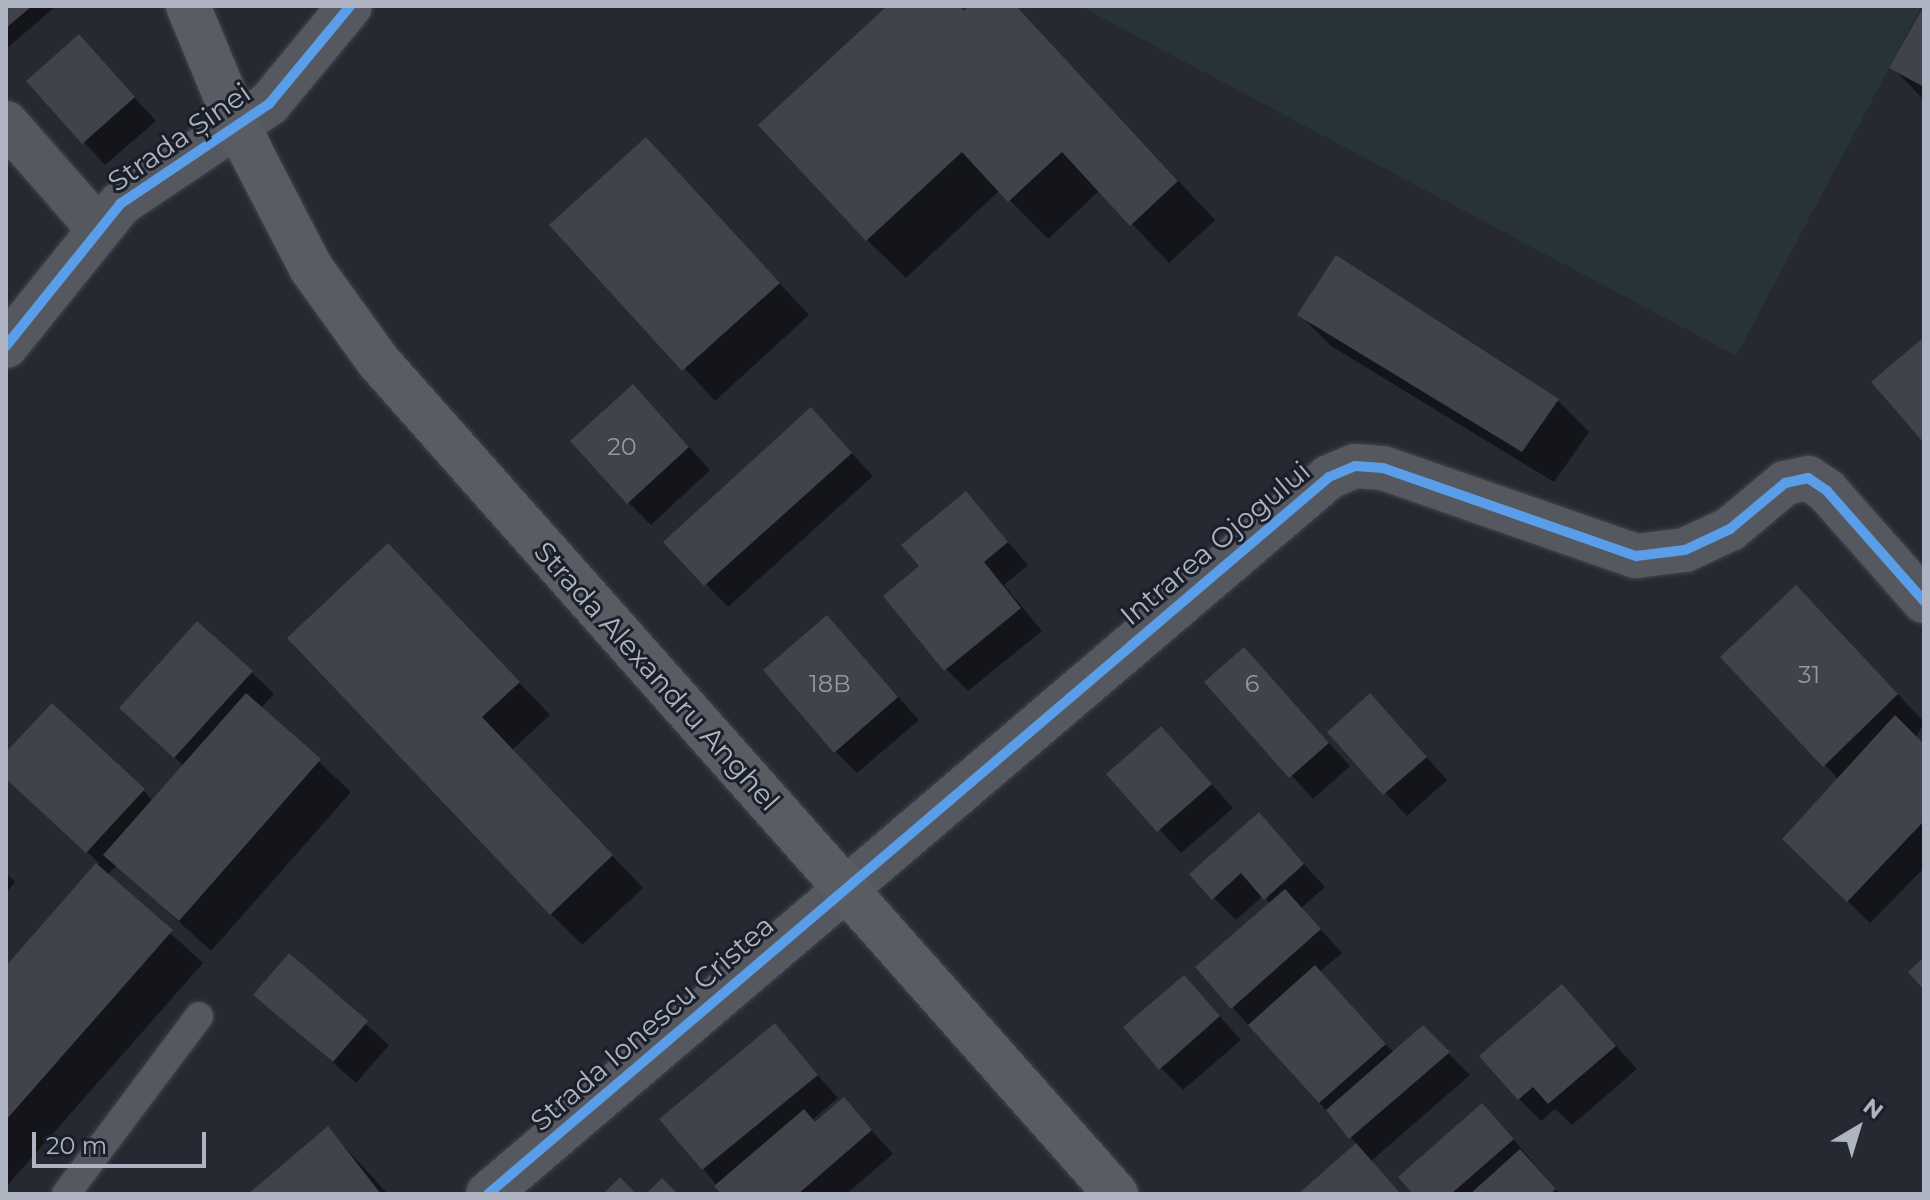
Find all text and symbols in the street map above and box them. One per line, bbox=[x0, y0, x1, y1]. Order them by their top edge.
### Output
street label: Strada Șinei bbox=[101, 76, 257, 198]
house number: 20 bbox=[607, 433, 637, 461]
street label: Intrarea Ojogului bbox=[1113, 454, 1317, 632]
street label: Strada Alexandru Anghel bbox=[527, 535, 787, 817]
house number: 31 bbox=[1798, 661, 1820, 689]
house number: 18В bbox=[809, 670, 851, 698]
house number: 6 bbox=[1245, 670, 1259, 698]
street label: Strada Ionescu Cristea bbox=[523, 908, 781, 1138]
north arrow bbox=[1818, 1088, 1898, 1168]
text: N bbox=[1858, 1093, 1888, 1125]
scale bar bbox=[36, 1116, 210, 1166]
text: 20 m bbox=[46, 1131, 107, 1160]

